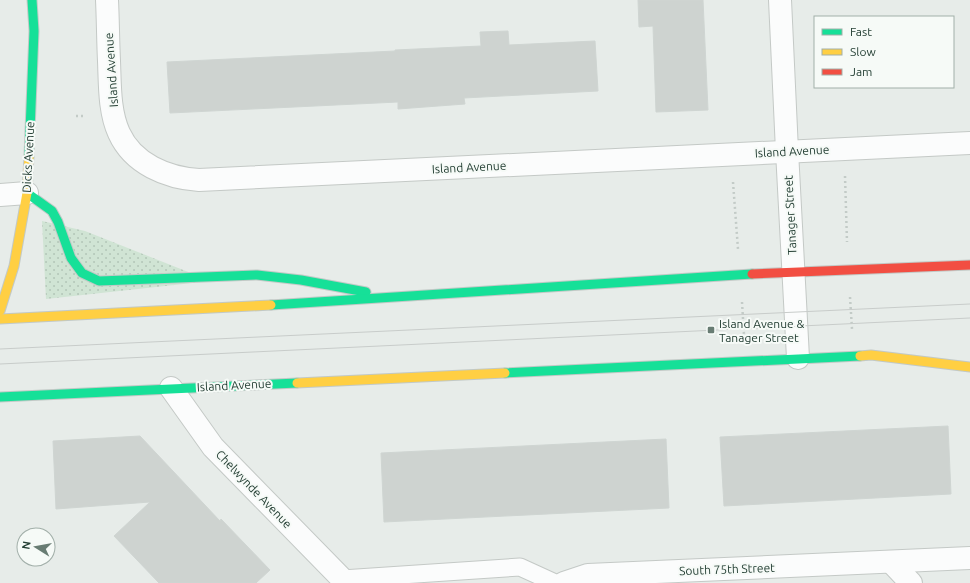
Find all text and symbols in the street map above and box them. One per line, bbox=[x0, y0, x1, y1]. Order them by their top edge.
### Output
legend bbox=[814, 16, 954, 88]
text: Fast bbox=[850, 25, 872, 38]
street label: Island Avenue bbox=[102, 32, 120, 108]
text: Slow bbox=[850, 45, 876, 58]
text: Jam bbox=[850, 65, 872, 78]
street label: Dicks Avenue bbox=[20, 121, 36, 193]
street label: Island Avenue bbox=[754, 143, 830, 159]
street label: Island Avenue bbox=[431, 159, 507, 175]
street label: Tanager Street bbox=[781, 175, 799, 255]
place label: Island Avenue & Tanager Street bbox=[719, 317, 804, 344]
marker: Island Avenue & Tanager Street bbox=[706, 325, 716, 335]
street label: Island Avenue bbox=[196, 377, 272, 393]
street label: Chelwynde Avenue bbox=[214, 447, 294, 531]
north arrow bbox=[16, 527, 56, 567]
text: N bbox=[20, 540, 33, 550]
street label: South 75th Street bbox=[679, 561, 775, 577]

